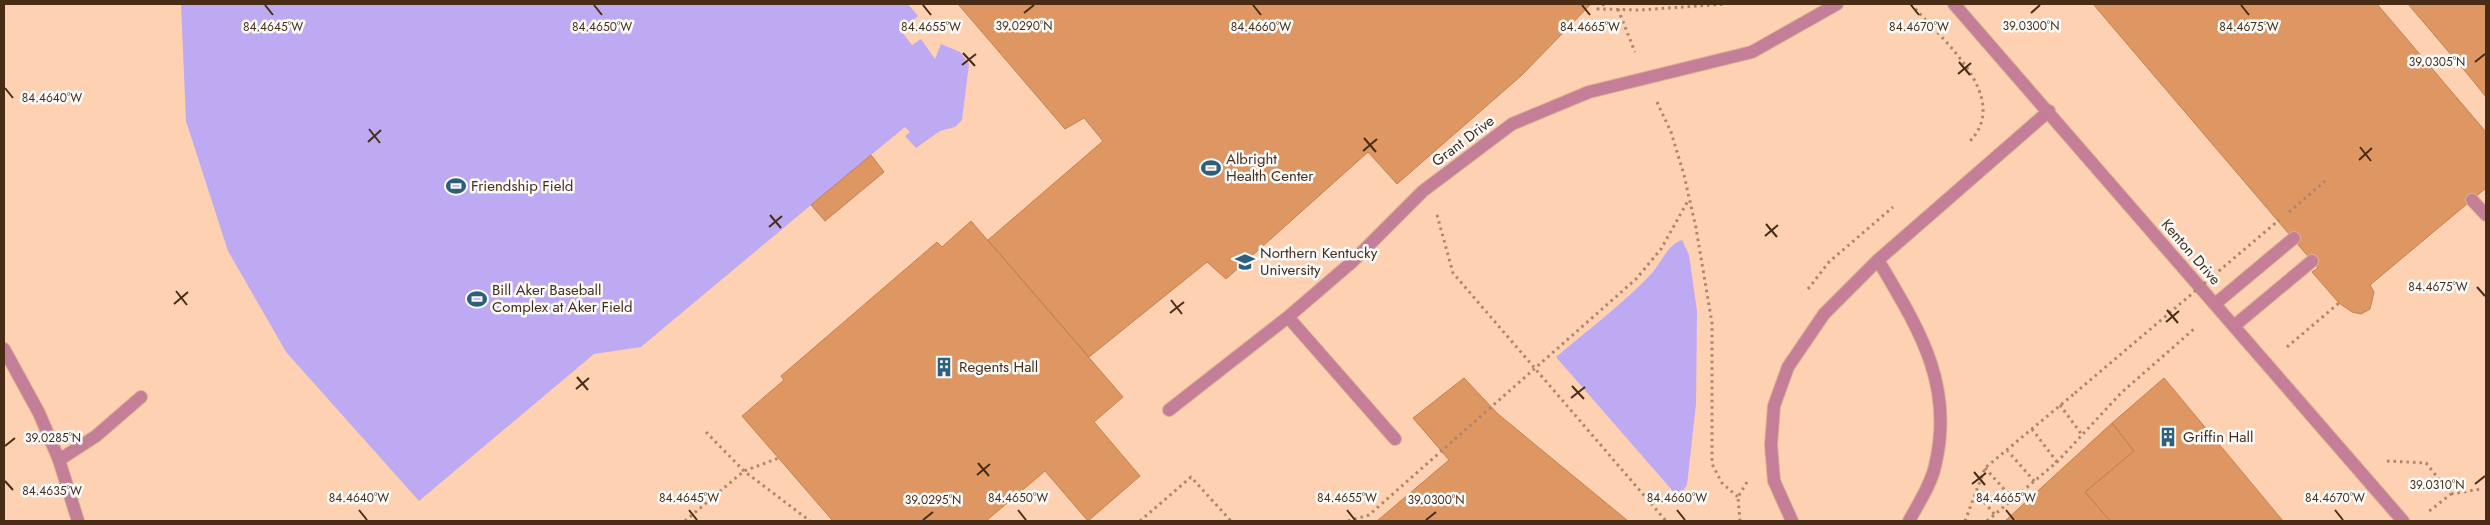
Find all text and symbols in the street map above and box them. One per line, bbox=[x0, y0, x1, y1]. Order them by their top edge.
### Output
text: 39.0290°N bbox=[995, 17, 1053, 35]
text: 39.0300°N bbox=[2002, 17, 2060, 35]
text: 84.4645°W bbox=[243, 18, 303, 36]
text: 84.4650°W bbox=[572, 18, 632, 36]
text: 84.4655°W bbox=[901, 18, 961, 36]
text: 84.4660°W bbox=[1231, 18, 1291, 36]
text: 84.4665°W bbox=[1560, 18, 1620, 36]
text: 84.4670°W bbox=[1889, 18, 1949, 36]
text: 84.4675°W bbox=[2219, 18, 2279, 36]
text: 39.0305°N bbox=[2409, 53, 2465, 71]
text: 84.4640°W bbox=[22, 89, 82, 107]
street label: Grant Drive bbox=[1427, 110, 1499, 172]
place label: Albright Health Center bbox=[1226, 148, 1314, 187]
sports icon: Albright Health Center bbox=[1200, 157, 1222, 179]
sports icon: Friendship Field bbox=[445, 175, 467, 197]
place label: Friendship Field bbox=[471, 175, 573, 197]
street label: Kenton Drive bbox=[2156, 214, 2226, 290]
place label: Northern Kentucky University bbox=[1260, 242, 1378, 281]
school or university icon: Northern Kentucky University bbox=[1234, 251, 1256, 273]
text: 84.4675°W bbox=[2408, 278, 2468, 296]
place label: Bill Aker Baseball Complex at Aker Field bbox=[492, 279, 633, 318]
sports icon: Bill Aker Baseball Complex at Aker Field bbox=[466, 288, 488, 310]
building icon: Regents Hall bbox=[933, 356, 955, 378]
place label: Regents Hall bbox=[959, 356, 1038, 378]
building icon: Griffin Hall bbox=[2157, 426, 2179, 448]
place label: Griffin Hall bbox=[2183, 426, 2253, 448]
text: 39.0285°N bbox=[25, 429, 81, 447]
text: 39.0310°N bbox=[2409, 476, 2465, 494]
text: 84.4635°W bbox=[22, 482, 82, 500]
text: 84.4640°W bbox=[329, 489, 389, 507]
text: 84.4645°W bbox=[659, 489, 719, 507]
text: 84.4650°W bbox=[988, 489, 1048, 507]
text: 84.4655°W bbox=[1317, 489, 1377, 507]
text: 84.4660°W bbox=[1647, 489, 1707, 507]
text: 84.4665°W bbox=[1976, 489, 2036, 507]
text: 84.4670°W bbox=[2305, 489, 2365, 507]
text: 39.0295°N bbox=[905, 491, 961, 509]
text: 39.0300°N bbox=[1407, 491, 1465, 509]

